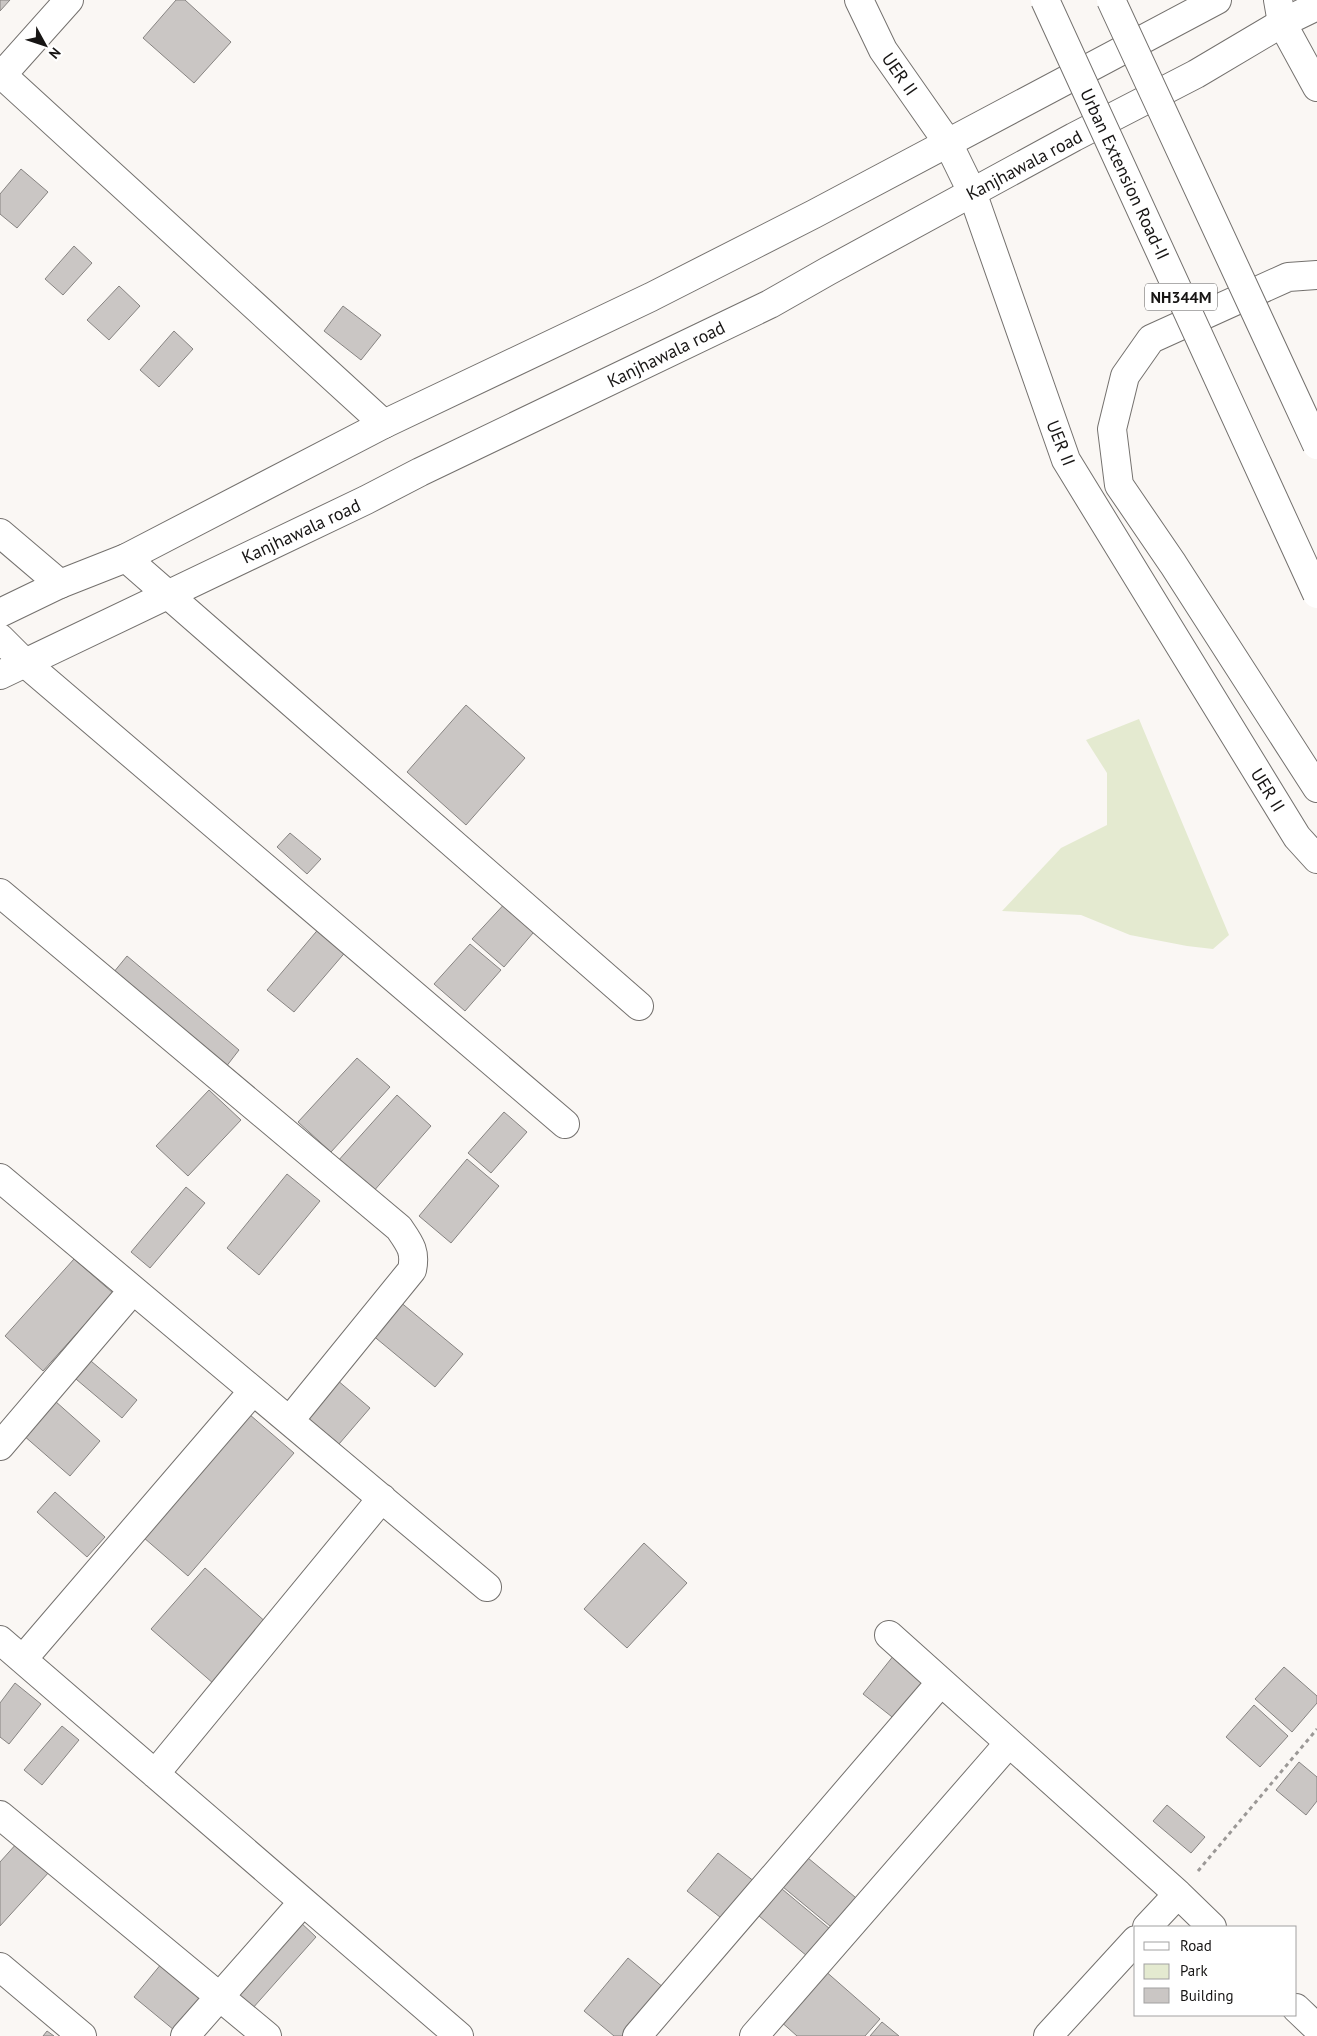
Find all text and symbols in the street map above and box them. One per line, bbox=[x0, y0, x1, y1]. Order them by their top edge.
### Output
north arrow bbox=[20, 20, 70, 70]
text: N bbox=[45, 44, 65, 63]
street label: UER II bbox=[877, 48, 923, 100]
street label: Urban Extension Road-II bbox=[1075, 85, 1175, 263]
street label: Kanjhawala road bbox=[962, 125, 1086, 205]
road number: NH344M bbox=[1145, 284, 1217, 310]
street label: Kanjhawala road bbox=[603, 316, 729, 392]
street label: UER II bbox=[1041, 417, 1081, 469]
street label: Kanjhawala road bbox=[238, 493, 364, 569]
street label: UER II bbox=[1246, 764, 1290, 816]
legend bbox=[1134, 1926, 1297, 2016]
text: Road bbox=[1180, 1936, 1212, 1955]
text: Park bbox=[1180, 1961, 1208, 1980]
text: Building bbox=[1180, 1986, 1234, 2005]

